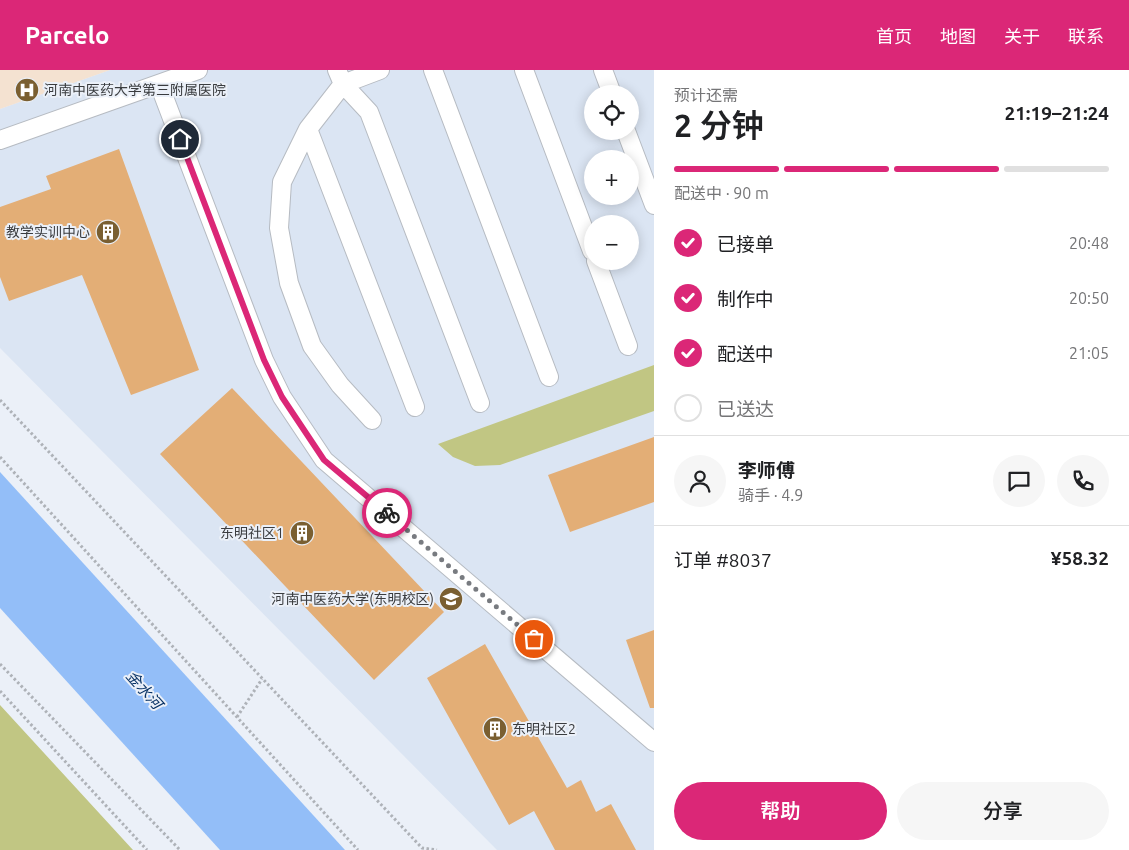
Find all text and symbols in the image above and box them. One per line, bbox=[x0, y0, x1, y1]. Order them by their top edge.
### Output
text: Parcelo bbox=[25, 22, 109, 49]
text: 首页 bbox=[876, 26, 912, 46]
text: 地图 bbox=[940, 26, 976, 46]
text: 关于 bbox=[1004, 26, 1040, 46]
text: 联系 bbox=[1068, 26, 1104, 46]
hospital icon: 河南中医药大学第三附属医院 bbox=[14, 77, 40, 103]
place label: 河南中医药大学第三附属医院 bbox=[44, 82, 226, 98]
map controls bbox=[584, 85, 639, 270]
button: locate bbox=[584, 85, 639, 140]
text: 预计还需 bbox=[674, 86, 738, 104]
text: 21:19–21:24 bbox=[1004, 102, 1109, 124]
text: 2 分钟 bbox=[674, 107, 764, 143]
pin bbox=[159, 118, 201, 160]
icon: home bbox=[166, 125, 194, 153]
button: + bbox=[584, 150, 639, 205]
text: 配送中 · 90 m bbox=[674, 184, 769, 202]
button: − bbox=[584, 215, 639, 270]
building icon: 教学实训中心 bbox=[95, 219, 121, 245]
place label: 教学实训中心 bbox=[6, 224, 90, 240]
icon: check bbox=[674, 229, 702, 257]
text: 已接单 bbox=[717, 233, 774, 255]
text: 20:48 bbox=[1069, 234, 1109, 252]
icon: check bbox=[674, 284, 702, 312]
text: 制作中 bbox=[717, 288, 774, 310]
text: 20:50 bbox=[1069, 289, 1109, 307]
icon: check bbox=[674, 339, 702, 367]
text: 配送中 bbox=[717, 343, 774, 365]
text: 21:05 bbox=[1069, 344, 1109, 362]
text: 已送达 bbox=[717, 398, 774, 420]
button: person bbox=[674, 455, 726, 507]
button: chat bbox=[993, 455, 1045, 507]
button: phone bbox=[1057, 455, 1109, 507]
text: 李师傅 bbox=[738, 459, 795, 481]
text: 骑手 · 4.9 bbox=[738, 486, 803, 504]
courier bbox=[362, 488, 412, 538]
icon: bike bbox=[373, 499, 401, 527]
building icon: 东明社区1 bbox=[289, 520, 315, 546]
place label: 东明社区1 bbox=[220, 525, 284, 541]
text: ¥58.32 bbox=[1051, 547, 1109, 569]
text: 订单 #8037 bbox=[674, 549, 772, 571]
school or university icon: 河南中医药大学(东明校区) bbox=[438, 586, 464, 612]
place label: 河南中医药大学(东明校区) bbox=[271, 591, 434, 607]
pin bbox=[513, 618, 555, 660]
icon: bag bbox=[520, 625, 548, 653]
water label: 金水河 bbox=[123, 667, 168, 714]
building icon: 东明社区2 bbox=[482, 716, 508, 742]
place label: 东明社区2 bbox=[512, 721, 576, 737]
button: 帮助 bbox=[674, 782, 887, 840]
button: 分享 bbox=[897, 782, 1109, 840]

